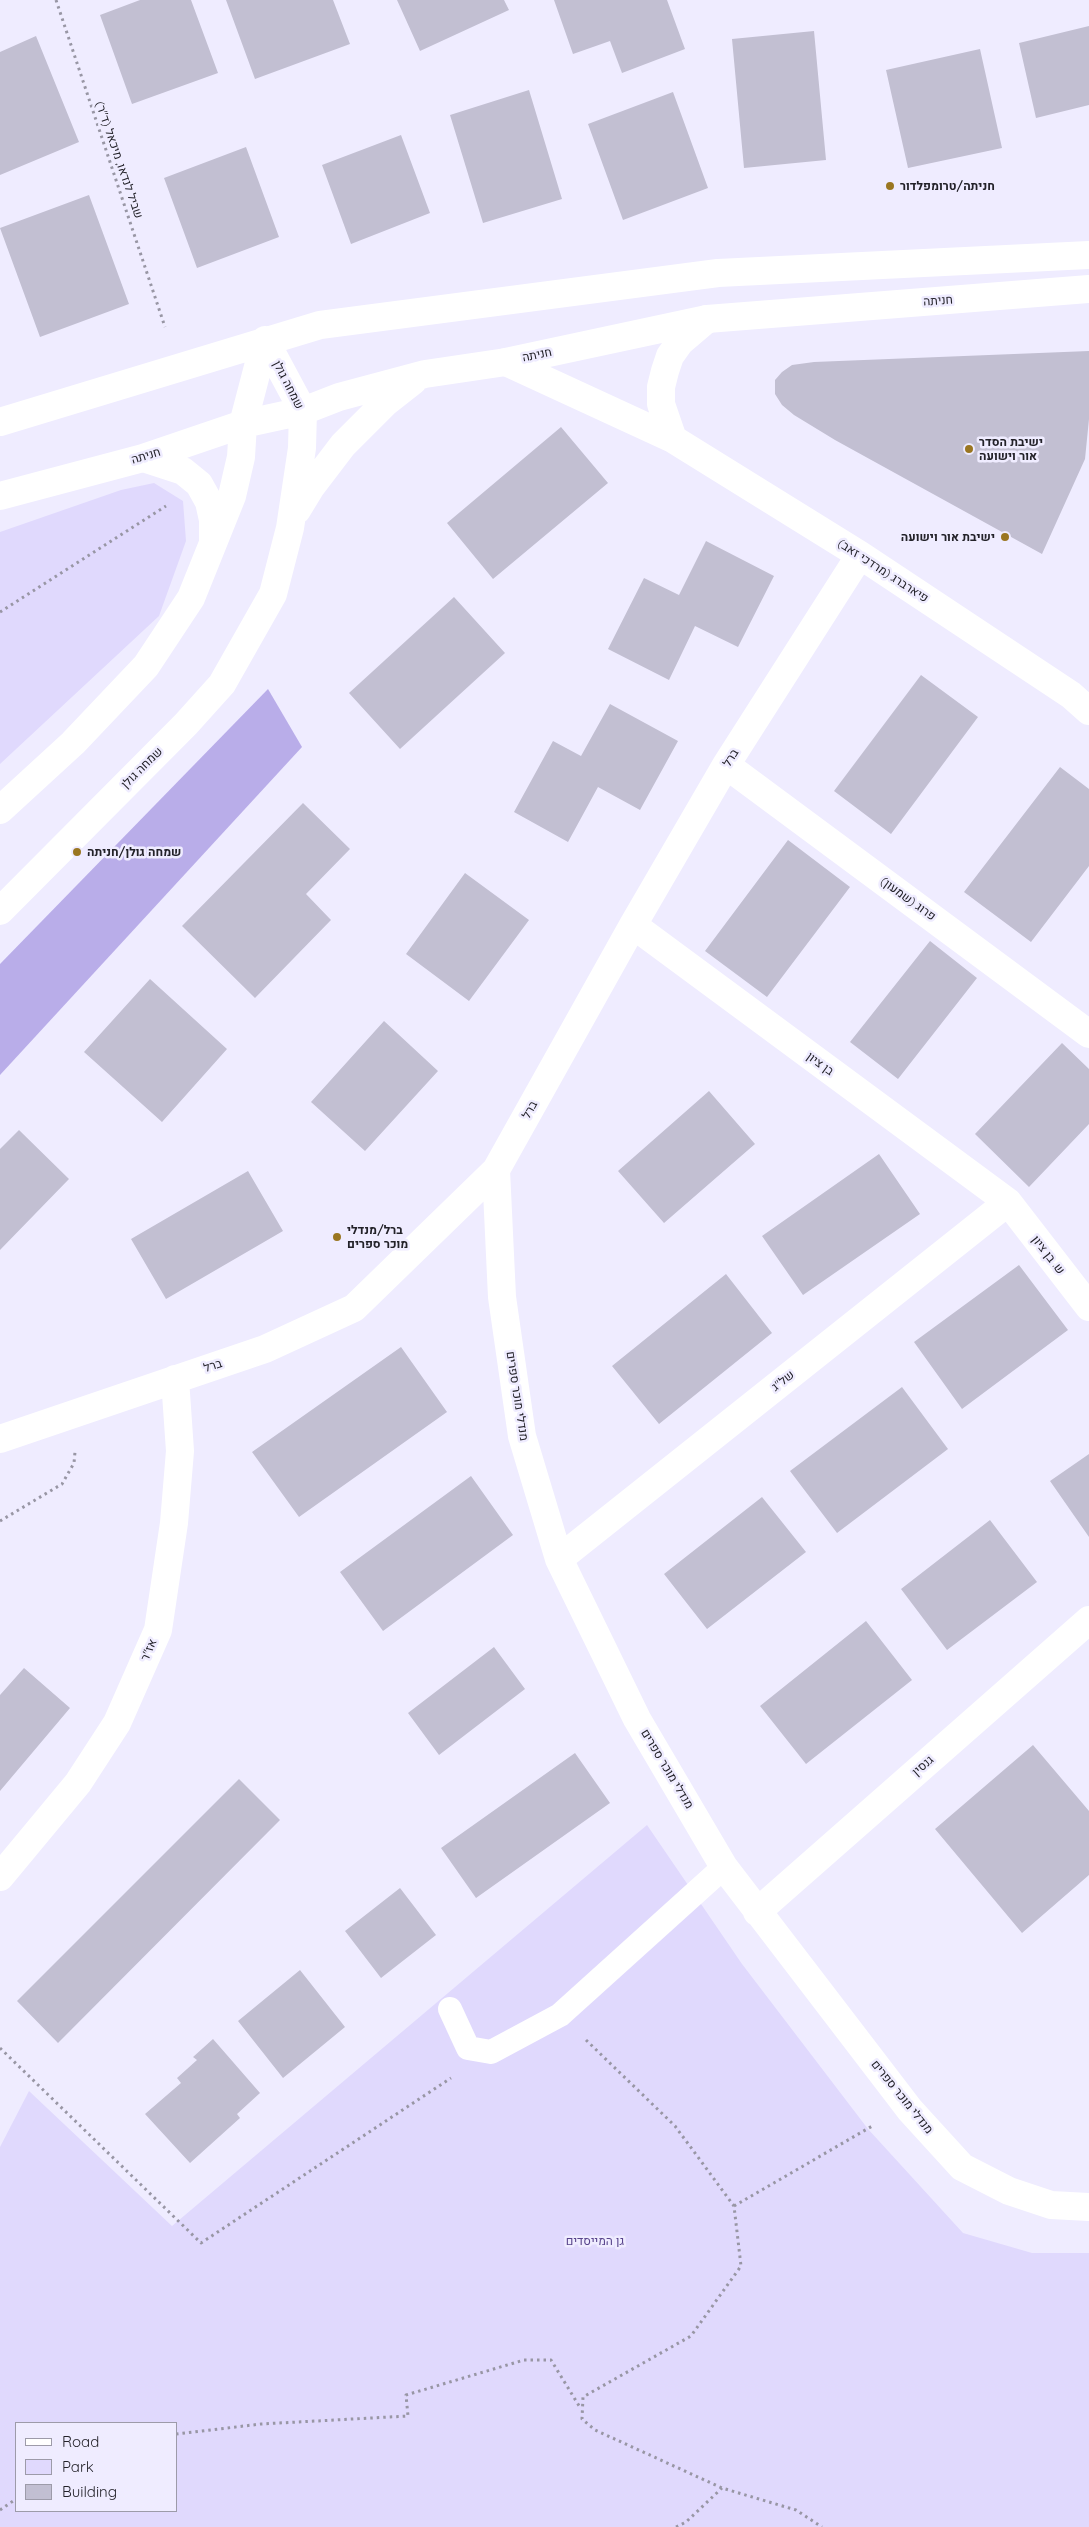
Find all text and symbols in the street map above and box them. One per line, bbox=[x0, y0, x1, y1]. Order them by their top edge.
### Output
street label: שביל לנדאו, מיכאל (ד"ר) bbox=[92, 99, 146, 221]
place label: חניתה/טרומפלדור bbox=[900, 179, 995, 193]
marker: חניתה/טרומפלדור bbox=[884, 180, 896, 192]
street label: חניתה bbox=[923, 293, 953, 309]
street label: חניתה bbox=[521, 345, 553, 365]
street label: שמחה גולן bbox=[270, 358, 306, 412]
place label: ישיבת הסדר אור וישועה bbox=[979, 435, 1043, 463]
marker: ישיבת הסדר אור וישועה bbox=[963, 443, 975, 455]
street label: חניתה bbox=[130, 445, 162, 467]
place label: ישיבת אור וישועה bbox=[901, 530, 995, 544]
marker: ישיבת אור וישועה bbox=[999, 531, 1011, 543]
street label: פיארברג (מרדכי זאב) bbox=[835, 536, 931, 606]
street label: שמחה גולן bbox=[118, 744, 166, 792]
street label: ברל bbox=[720, 746, 742, 770]
place label: שמחה גולן/חניתה bbox=[87, 845, 181, 859]
marker: שמחה גולן/חניתה bbox=[71, 846, 83, 858]
street label: פרוג (שמעון) bbox=[878, 874, 938, 924]
street label: בן ציון bbox=[804, 1049, 836, 1079]
street label: ברל bbox=[519, 1098, 541, 1122]
place label: ברל/מנדלי מוכר ספרים bbox=[347, 1223, 408, 1251]
marker: ברל/מנדלי מוכר ספרים bbox=[331, 1231, 343, 1243]
street label: ש. בן ציון bbox=[1028, 1233, 1068, 1277]
street label: מנדלי מוכר ספרים bbox=[503, 1350, 531, 1442]
street label: ברל bbox=[202, 1356, 224, 1376]
street label: של"ג bbox=[769, 1368, 797, 1394]
street label: אז"ר bbox=[138, 1637, 160, 1663]
street label: מנדלי מוכר ספרים bbox=[638, 1727, 696, 1811]
street label: גנסין bbox=[909, 1753, 937, 1779]
street label: מנדלי מוכר ספרים bbox=[868, 2057, 936, 2137]
park label: גן המייסדים bbox=[566, 2234, 624, 2248]
legend bbox=[15, 2422, 178, 2512]
text: Road bbox=[62, 2432, 99, 2451]
text: Park bbox=[62, 2457, 94, 2476]
text: Building bbox=[62, 2482, 117, 2501]

